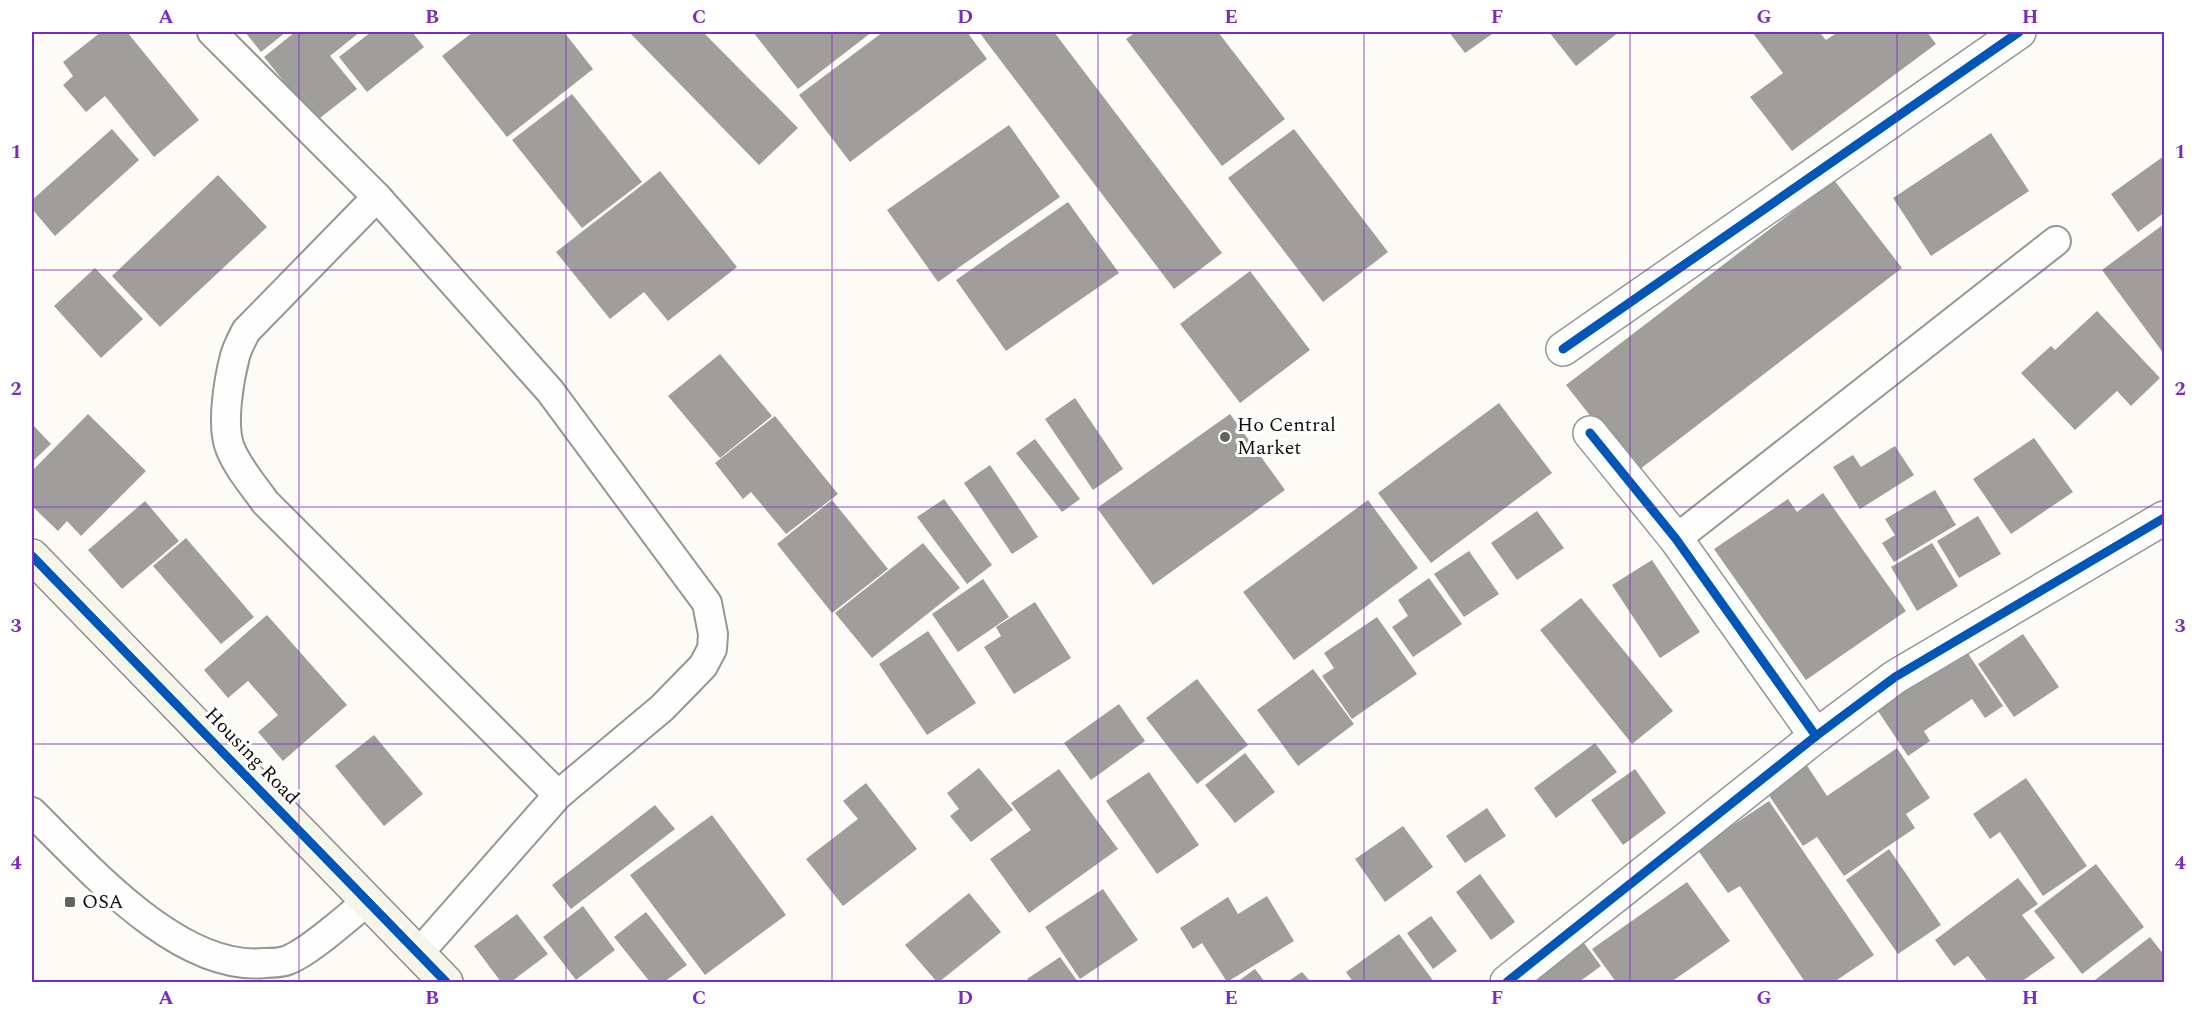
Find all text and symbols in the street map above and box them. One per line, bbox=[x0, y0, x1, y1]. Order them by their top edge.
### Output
text: A bbox=[158, 2, 174, 32]
text: B bbox=[425, 2, 439, 32]
text: C bbox=[692, 2, 706, 32]
text: D bbox=[957, 2, 973, 32]
text: E bbox=[1224, 2, 1238, 32]
text: F bbox=[1491, 2, 1503, 32]
text: G bbox=[1756, 2, 1772, 32]
text: H bbox=[2022, 2, 2038, 32]
text: 1 bbox=[10, 137, 22, 167]
text: 1 bbox=[2174, 137, 2186, 167]
text: 2 bbox=[10, 374, 22, 404]
text: 2 bbox=[2174, 374, 2186, 404]
place label: Ho Central Market bbox=[1237, 410, 1336, 463]
marker: Ho Central Market bbox=[1218, 430, 1232, 444]
text: 3 bbox=[10, 611, 22, 641]
text: 3 bbox=[2174, 611, 2186, 641]
street label: Housing Road bbox=[198, 700, 306, 812]
text: 4 bbox=[10, 848, 22, 878]
text: 4 bbox=[2174, 848, 2186, 878]
place label: OSA bbox=[82, 887, 124, 917]
marker: OSA bbox=[63, 895, 77, 909]
text: A bbox=[158, 983, 174, 1013]
text: B bbox=[425, 983, 439, 1013]
text: C bbox=[692, 983, 706, 1013]
text: D bbox=[957, 983, 973, 1013]
text: E bbox=[1224, 983, 1238, 1013]
text: F bbox=[1491, 983, 1503, 1013]
text: G bbox=[1756, 983, 1772, 1013]
text: H bbox=[2022, 983, 2038, 1013]

